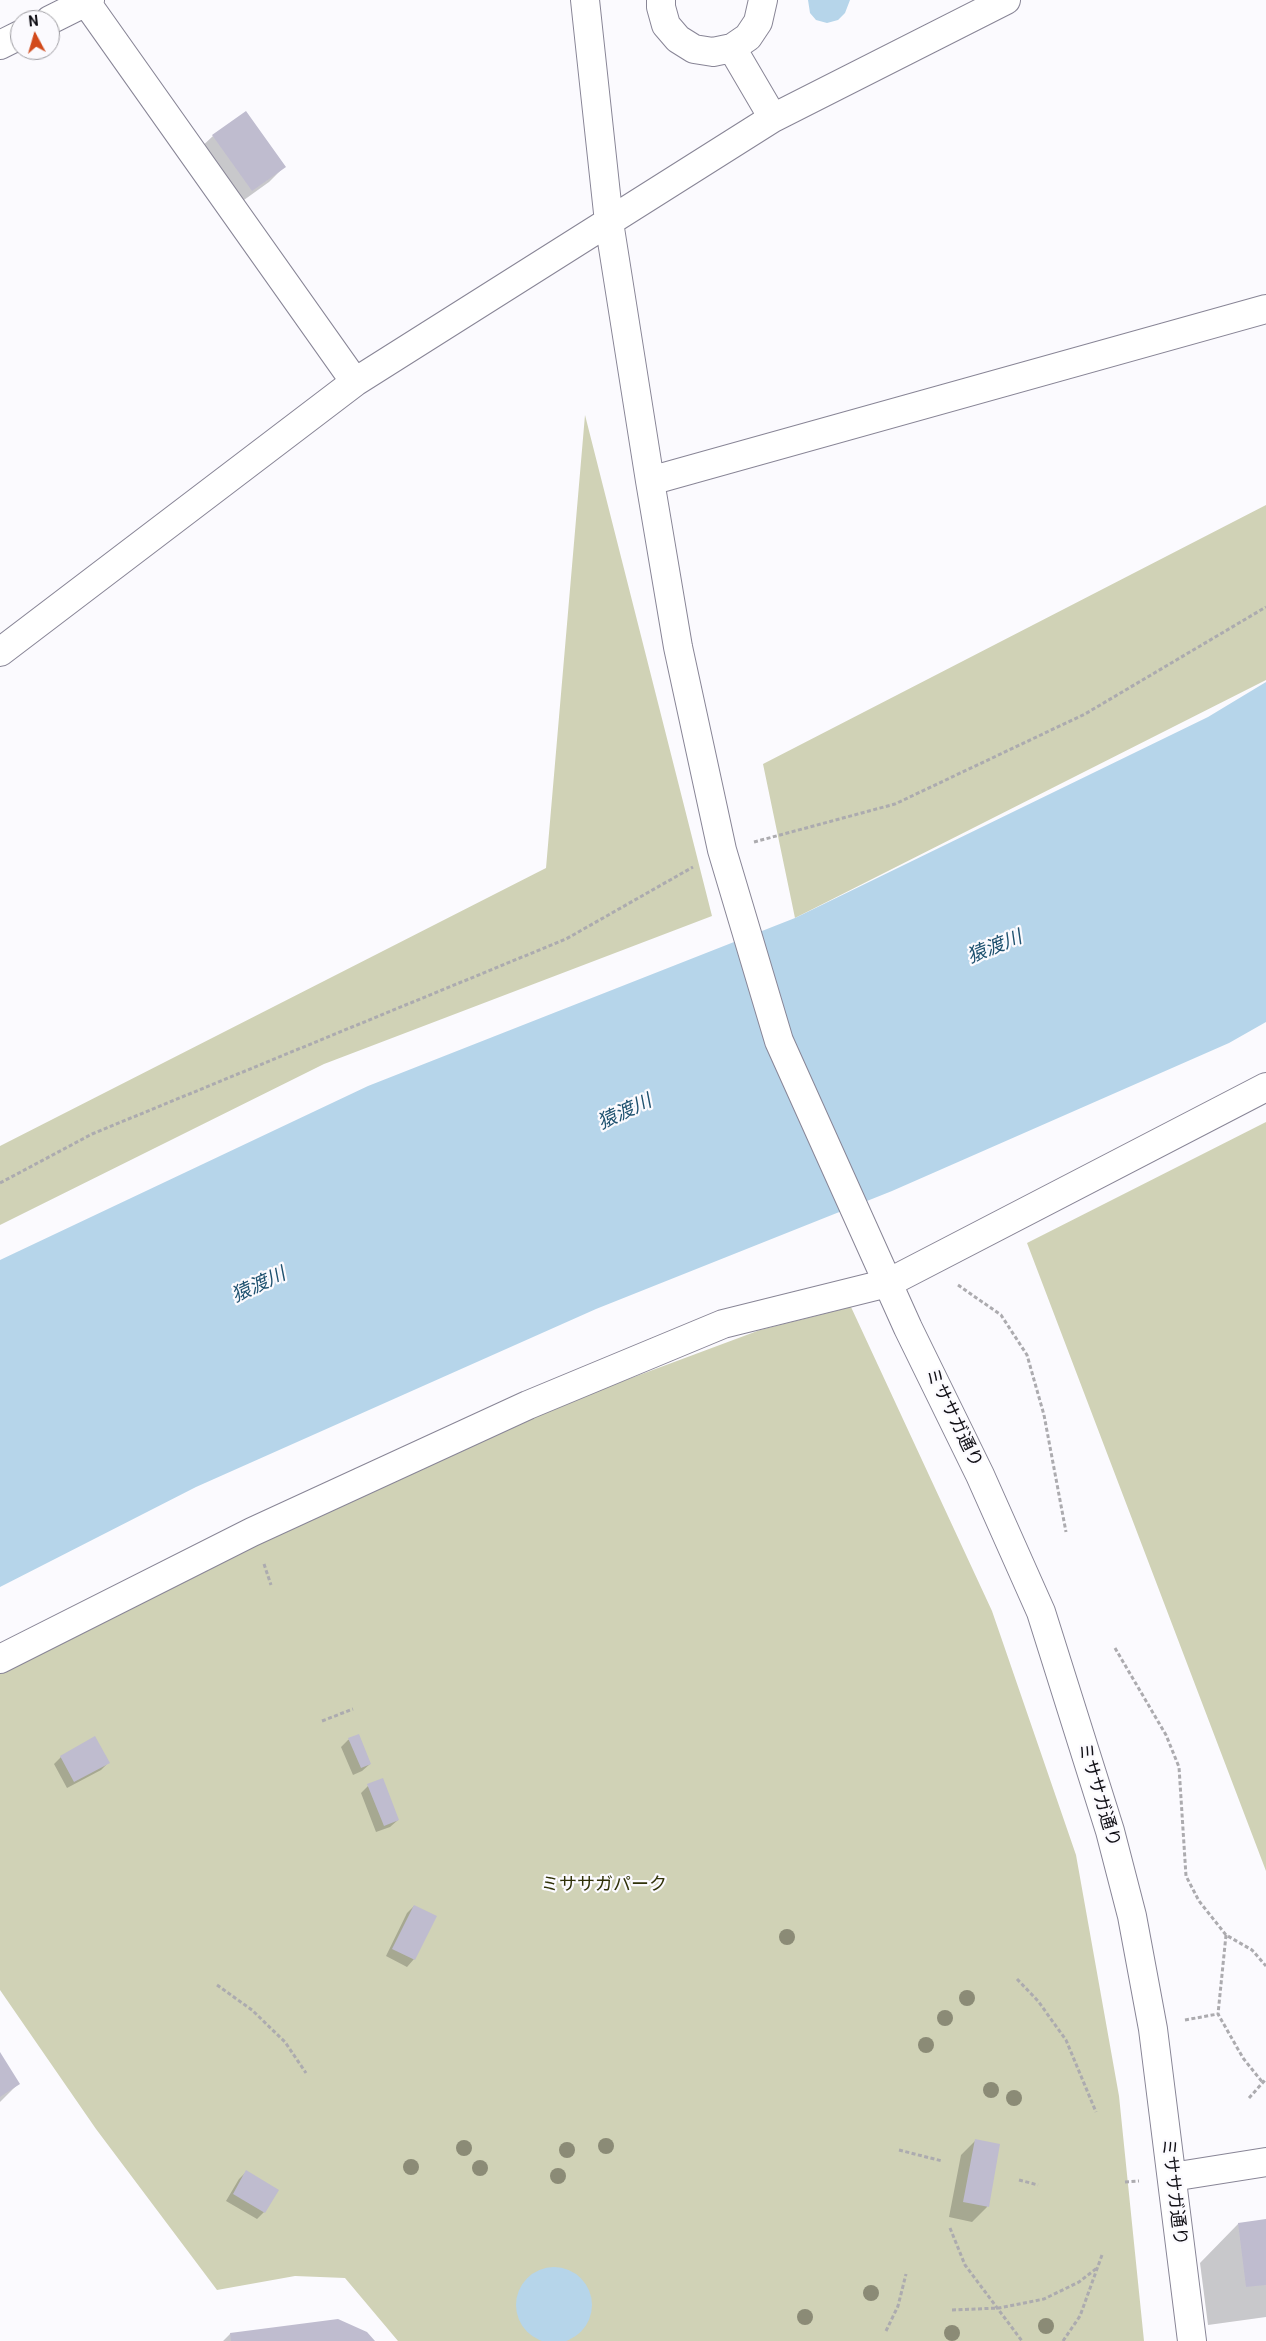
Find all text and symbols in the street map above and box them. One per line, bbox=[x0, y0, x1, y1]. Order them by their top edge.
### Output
north arrow bbox=[10, 10, 60, 60]
text: N bbox=[28, 13, 39, 30]
water label: 猿渡川 bbox=[964, 927, 1026, 969]
water label: 猿渡川 bbox=[594, 1091, 656, 1135]
water label: 猿渡川 bbox=[228, 1264, 290, 1308]
street label: ミササガ通り bbox=[920, 1365, 986, 1471]
street label: ミササガ通り bbox=[1072, 1740, 1124, 1850]
park label: ミササガパーク bbox=[541, 1874, 667, 1896]
street label: ミササガ通り bbox=[1156, 2137, 1190, 2247]

